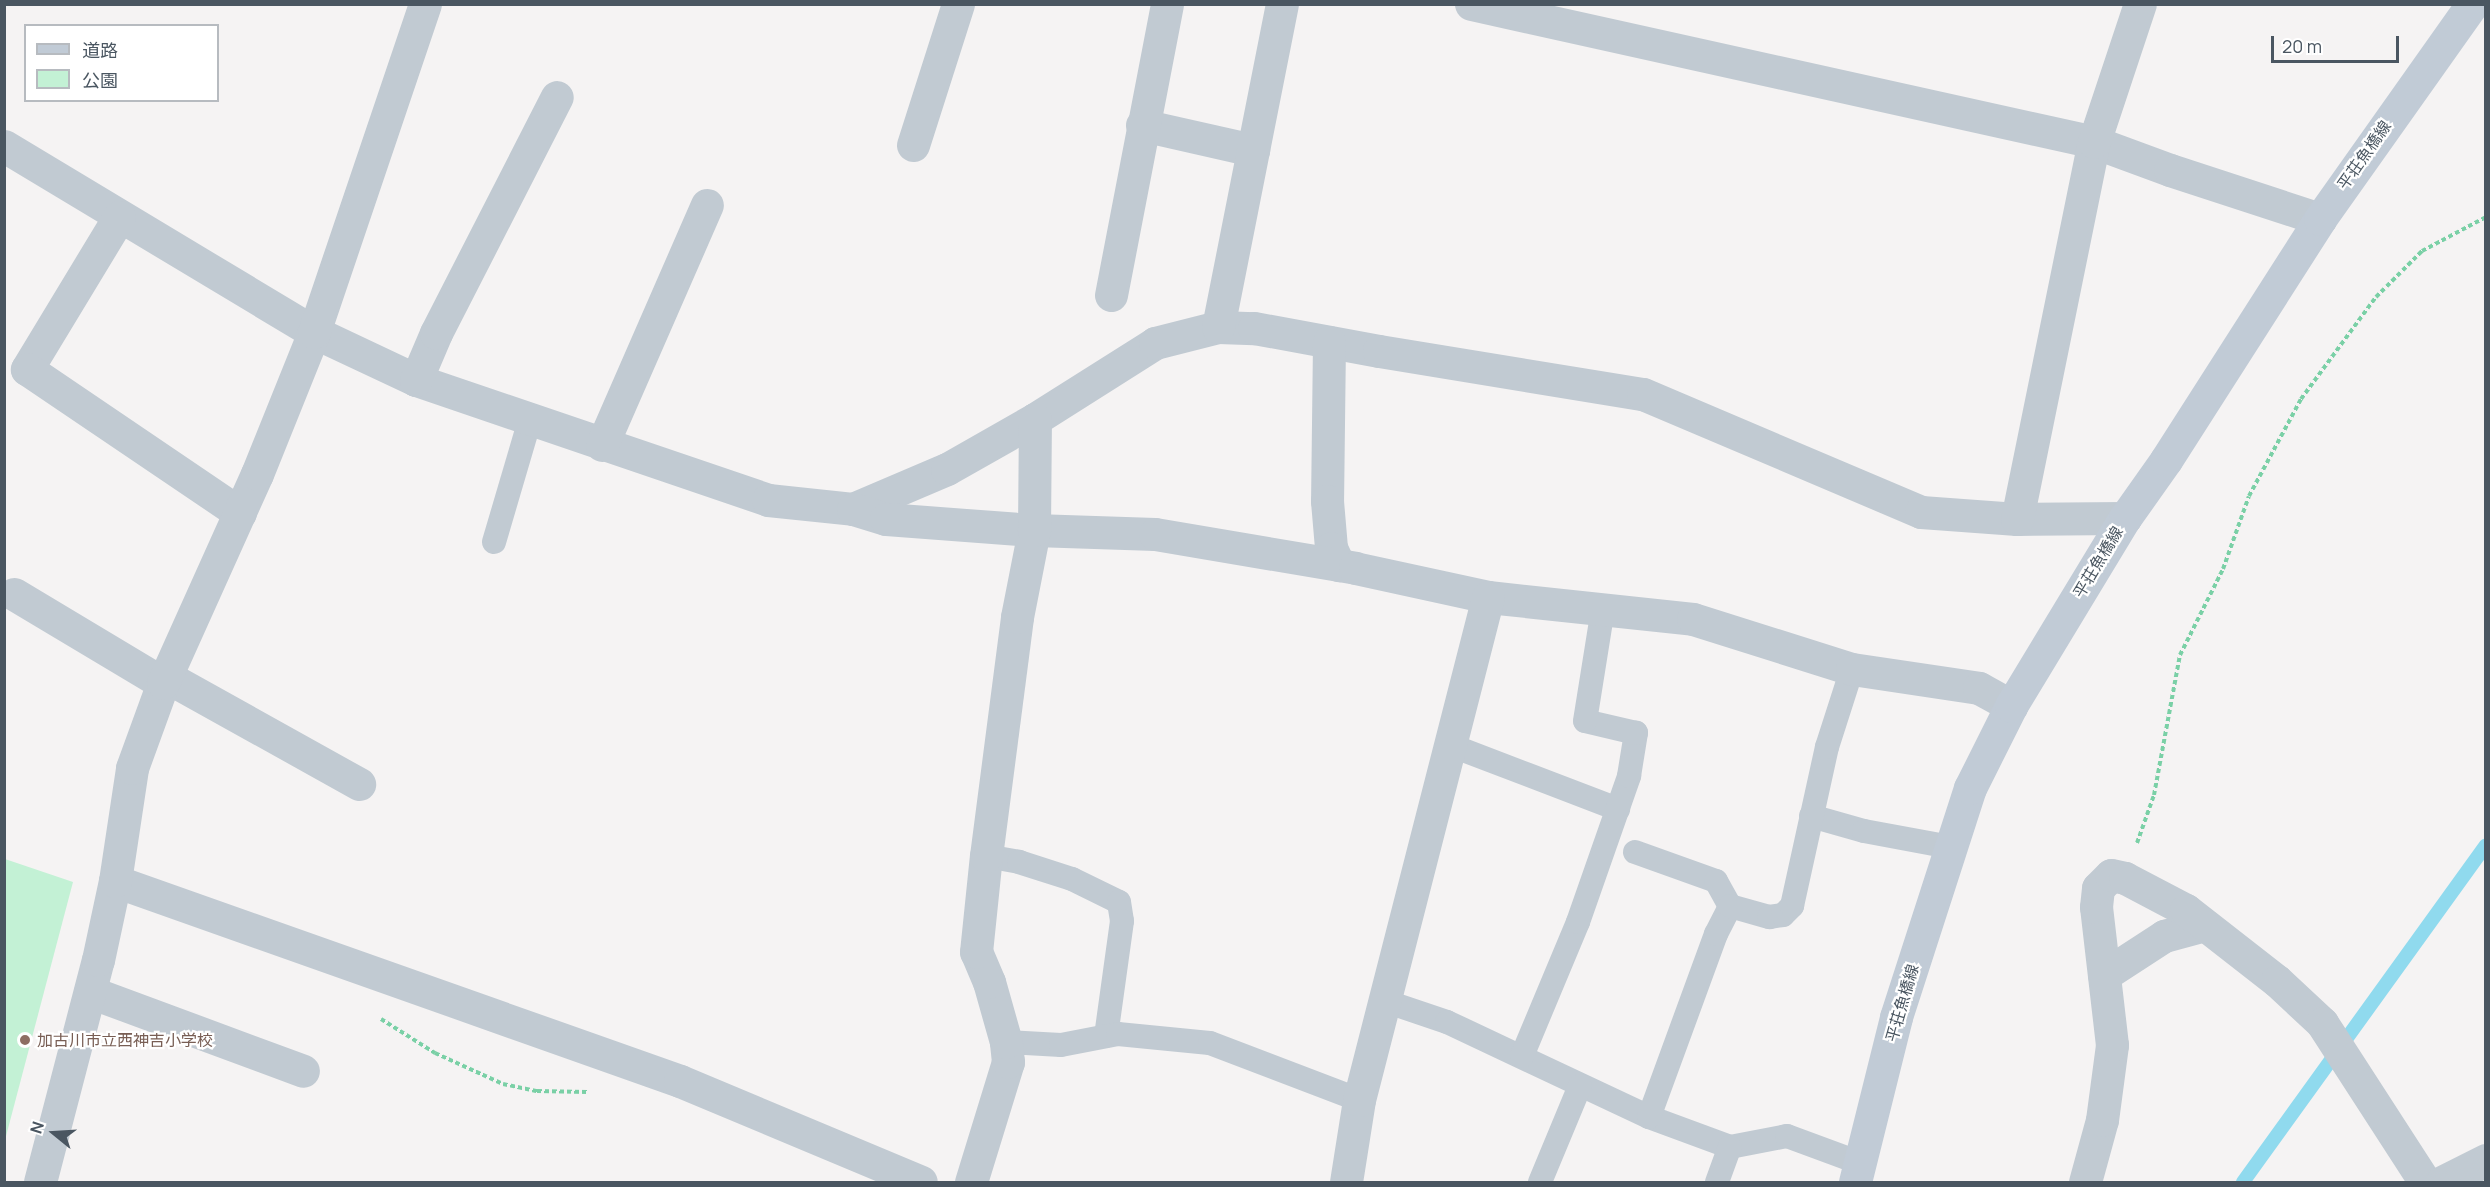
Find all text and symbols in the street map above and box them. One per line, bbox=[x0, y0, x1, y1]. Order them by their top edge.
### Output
legend bbox=[24, 24, 219, 102]
scale bar bbox=[2274, 24, 2402, 62]
text: 20 m bbox=[2282, 34, 2322, 58]
text: 道路 bbox=[82, 38, 118, 62]
text: 公園 bbox=[82, 68, 118, 92]
street label: 平荘魚橋線 bbox=[2333, 117, 2395, 193]
street label: 平荘魚橋線 bbox=[2069, 523, 2127, 601]
street label: 平荘魚橋線 bbox=[1882, 962, 1922, 1044]
place label: 加古川市立西神吉小学校 bbox=[37, 1030, 213, 1050]
marker: 加古川市立西神吉小学校 bbox=[18, 1033, 32, 1047]
north arrow bbox=[24, 1103, 84, 1163]
text: N bbox=[25, 1119, 49, 1136]

